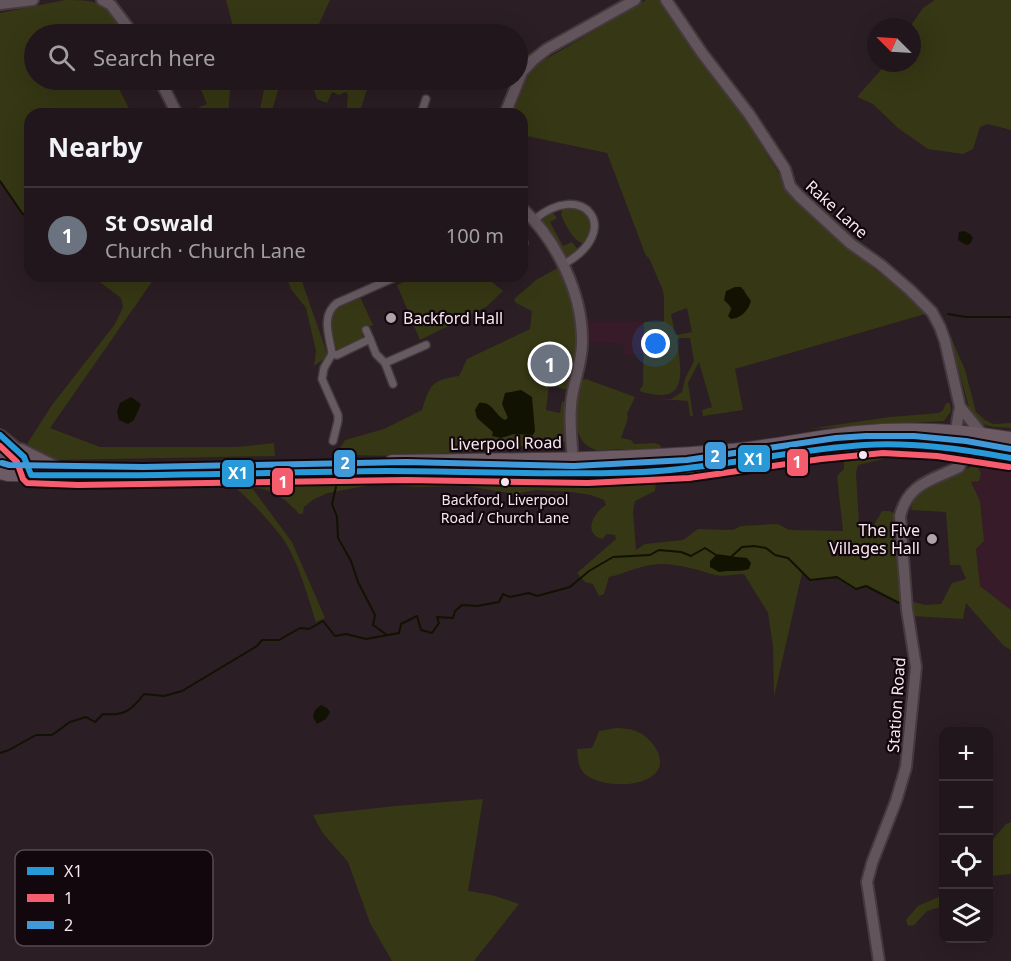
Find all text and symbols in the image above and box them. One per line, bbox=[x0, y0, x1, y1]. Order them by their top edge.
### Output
north arrow bbox=[867, 18, 921, 72]
search box bbox=[24, 24, 528, 90]
icon: search bbox=[45, 41, 78, 74]
text: Search here bbox=[93, 42, 215, 72]
text: Nearby bbox=[48, 129, 143, 165]
street label: Rake Lane bbox=[801, 175, 873, 243]
text: St Oswald bbox=[105, 207, 213, 237]
text: 1 bbox=[62, 222, 73, 249]
text: 100 m bbox=[446, 222, 504, 249]
text: Church · Church Lane bbox=[105, 237, 306, 264]
place label: Backford Hall bbox=[403, 307, 503, 329]
marker: Backford Hall bbox=[384, 311, 398, 325]
your location bbox=[641, 329, 670, 358]
pin: 1 bbox=[530, 342, 570, 386]
street label: Liverpool Road bbox=[450, 431, 562, 455]
line badge: 2 bbox=[704, 441, 727, 470]
line badge: X1 bbox=[737, 444, 771, 473]
text: 2 bbox=[710, 445, 720, 467]
text: X1 bbox=[744, 448, 764, 470]
line badge: 1 bbox=[786, 448, 809, 477]
line badge: 2 bbox=[333, 449, 356, 478]
unlabelled marker bbox=[857, 449, 869, 461]
text: 1 bbox=[792, 451, 802, 473]
text: 2 bbox=[340, 452, 350, 474]
line badge: X1 bbox=[221, 459, 255, 488]
text: X1 bbox=[228, 462, 248, 484]
line badge: 1 bbox=[271, 467, 294, 496]
text: 1 bbox=[278, 471, 288, 493]
marker: Backford, Liverpool Road / Church Lane bbox=[499, 476, 511, 488]
place label: Backford, Liverpool Road / Church Lane bbox=[441, 490, 569, 527]
place label: The Five Villages Hall bbox=[829, 519, 920, 559]
marker: The Five Villages Hall bbox=[925, 532, 939, 546]
street label: Station Road bbox=[882, 657, 910, 753]
map controls bbox=[939, 727, 993, 943]
button: + bbox=[939, 727, 993, 781]
button: − bbox=[939, 781, 993, 835]
button: locate bbox=[939, 835, 993, 889]
legend bbox=[15, 850, 213, 946]
text: X1 bbox=[64, 860, 83, 882]
text: 1 bbox=[64, 887, 73, 909]
button: layers bbox=[939, 889, 993, 943]
text: 2 bbox=[64, 914, 73, 936]

